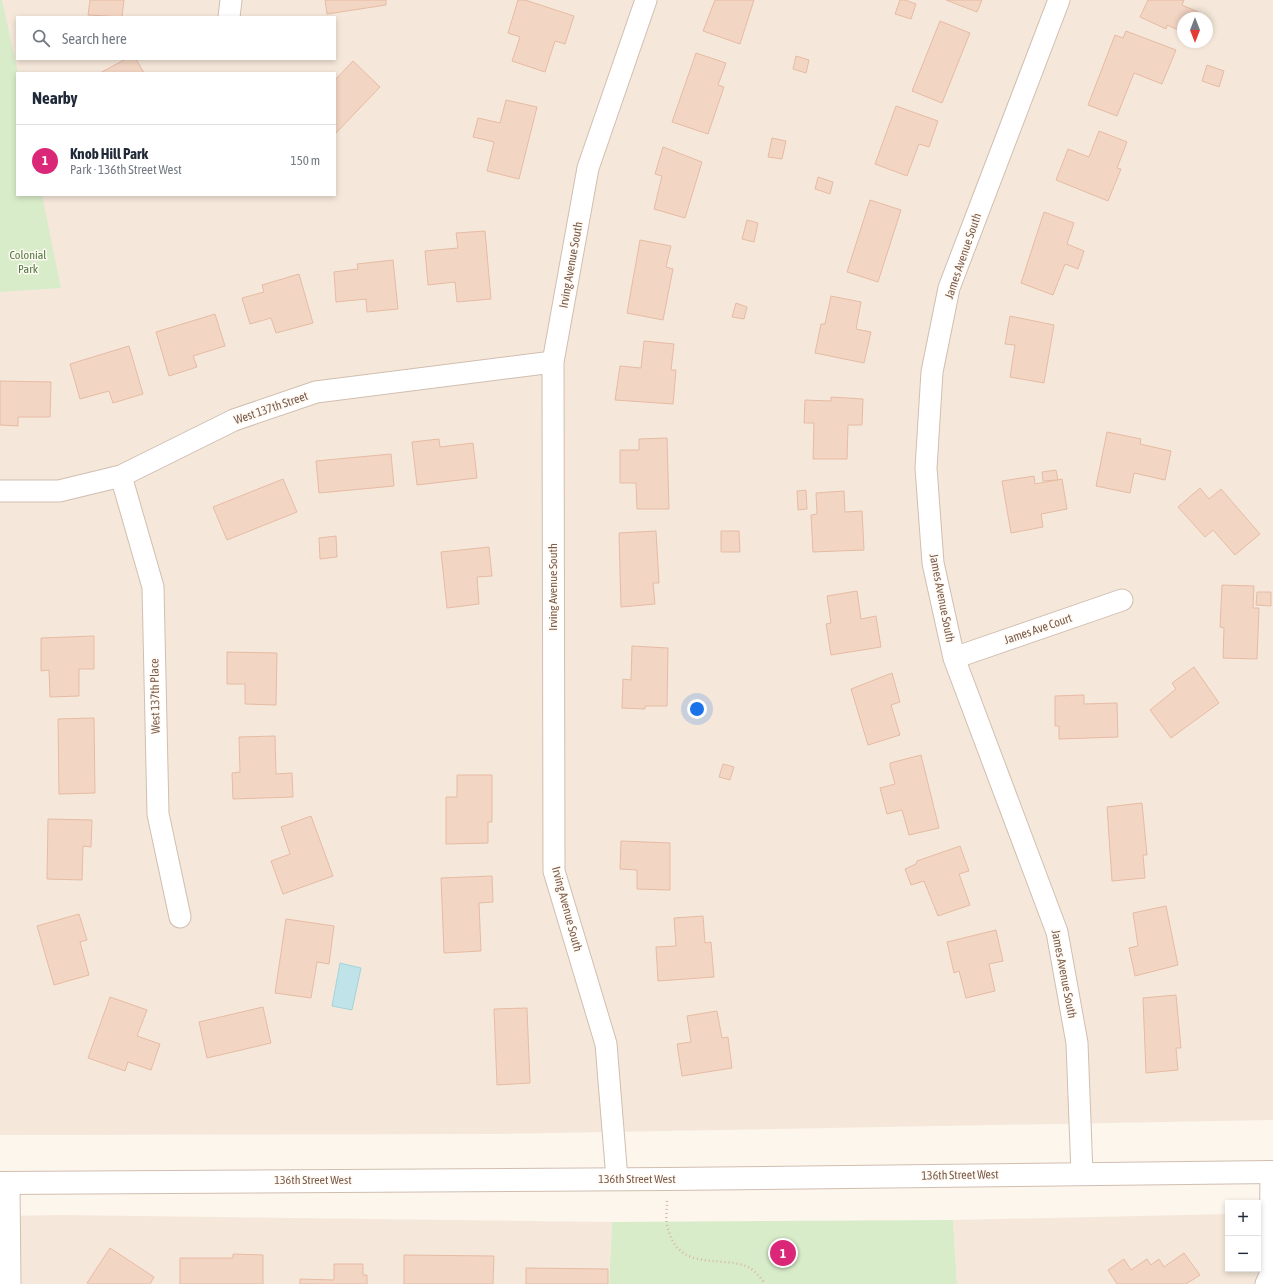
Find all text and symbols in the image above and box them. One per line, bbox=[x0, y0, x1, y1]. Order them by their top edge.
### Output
north arrow bbox=[1177, 12, 1213, 48]
search box bbox=[16, 16, 336, 60]
icon: search bbox=[30, 27, 52, 49]
text: Search here bbox=[62, 30, 127, 47]
text: Nearby bbox=[32, 88, 78, 108]
text: Knob Hill Park bbox=[70, 145, 148, 162]
text: 1 bbox=[42, 153, 48, 168]
text: 150 m bbox=[291, 153, 320, 168]
text: Park · 136th Street West bbox=[70, 162, 182, 177]
street label: James Avenue South bbox=[942, 211, 984, 301]
street label: Irving Avenue South bbox=[557, 221, 585, 309]
park label: Colonial Park bbox=[9, 248, 47, 276]
street label: West 137th Street bbox=[232, 389, 310, 427]
street label: Irving Avenue South bbox=[546, 543, 560, 631]
street label: James Avenue South bbox=[927, 552, 957, 644]
street label: James Ave Court bbox=[1002, 611, 1074, 647]
street label: West 137th Place bbox=[147, 658, 163, 734]
your location bbox=[687, 699, 707, 719]
street label: Irving Avenue South bbox=[549, 865, 585, 953]
street label: James Avenue South bbox=[1049, 928, 1079, 1020]
street label: 136th Street West bbox=[921, 1167, 999, 1183]
street label: 136th Street West bbox=[598, 1172, 676, 1186]
street label: 136th Street West bbox=[274, 1173, 352, 1187]
map controls bbox=[1225, 1200, 1261, 1272]
button: + bbox=[1225, 1200, 1261, 1236]
button: − bbox=[1225, 1236, 1261, 1272]
pin: 1 bbox=[770, 1238, 796, 1268]

